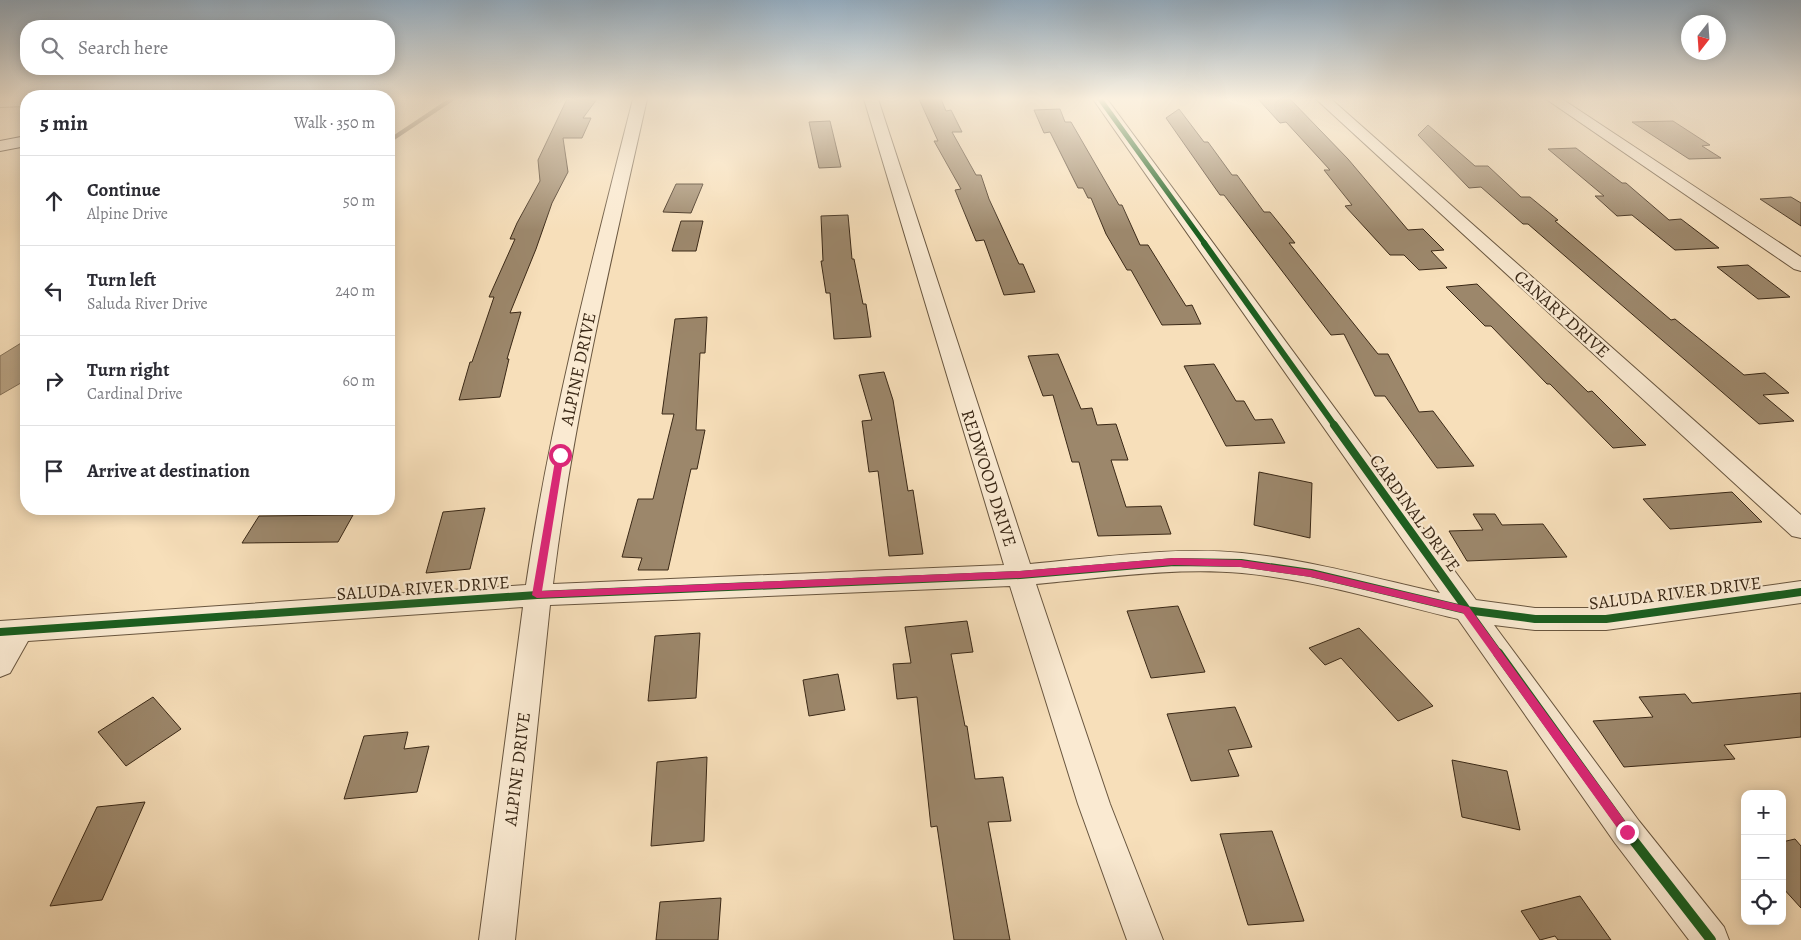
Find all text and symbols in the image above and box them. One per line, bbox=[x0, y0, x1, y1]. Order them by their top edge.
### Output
north arrow bbox=[1681, 15, 1726, 60]
search box bbox=[20, 20, 395, 75]
icon: search bbox=[38, 34, 66, 62]
text: Search here bbox=[78, 35, 168, 61]
text: 5 min bbox=[40, 109, 88, 137]
text: Walk · 350 m bbox=[294, 112, 375, 134]
text: Continue bbox=[87, 177, 161, 203]
icon: ahead bbox=[40, 187, 68, 215]
text: 50 m bbox=[343, 190, 375, 212]
text: Alpine Drive bbox=[87, 203, 168, 225]
street label: CANARY DRIVE bbox=[1509, 265, 1615, 363]
text: Turn left bbox=[87, 267, 156, 293]
icon: left bbox=[40, 277, 68, 305]
text: 240 m bbox=[335, 280, 375, 302]
text: Saluda River Drive bbox=[87, 293, 208, 315]
street label: ALPINE DRIVE bbox=[554, 310, 602, 429]
text: Turn right bbox=[87, 357, 169, 383]
icon: right bbox=[40, 367, 68, 395]
text: 60 m bbox=[343, 370, 375, 392]
text: Cardinal Drive bbox=[87, 383, 183, 405]
street label: REDWOOD DRIVE bbox=[956, 406, 1022, 550]
route start bbox=[549, 444, 572, 467]
street label: CARDINAL DRIVE bbox=[1364, 449, 1466, 577]
icon: arrive bbox=[40, 457, 68, 485]
text: Arrive at destination bbox=[87, 458, 250, 484]
street label: SALUDA RIVER DRIVE bbox=[336, 570, 510, 606]
street label: SALUDA RIVER DRIVE bbox=[1587, 571, 1763, 615]
street label: ALPINE DRIVE bbox=[498, 711, 536, 828]
map controls bbox=[1741, 790, 1786, 925]
button: + bbox=[1741, 790, 1786, 835]
route end bbox=[1616, 821, 1639, 844]
button: − bbox=[1741, 835, 1786, 880]
button: locate bbox=[1741, 880, 1786, 925]

